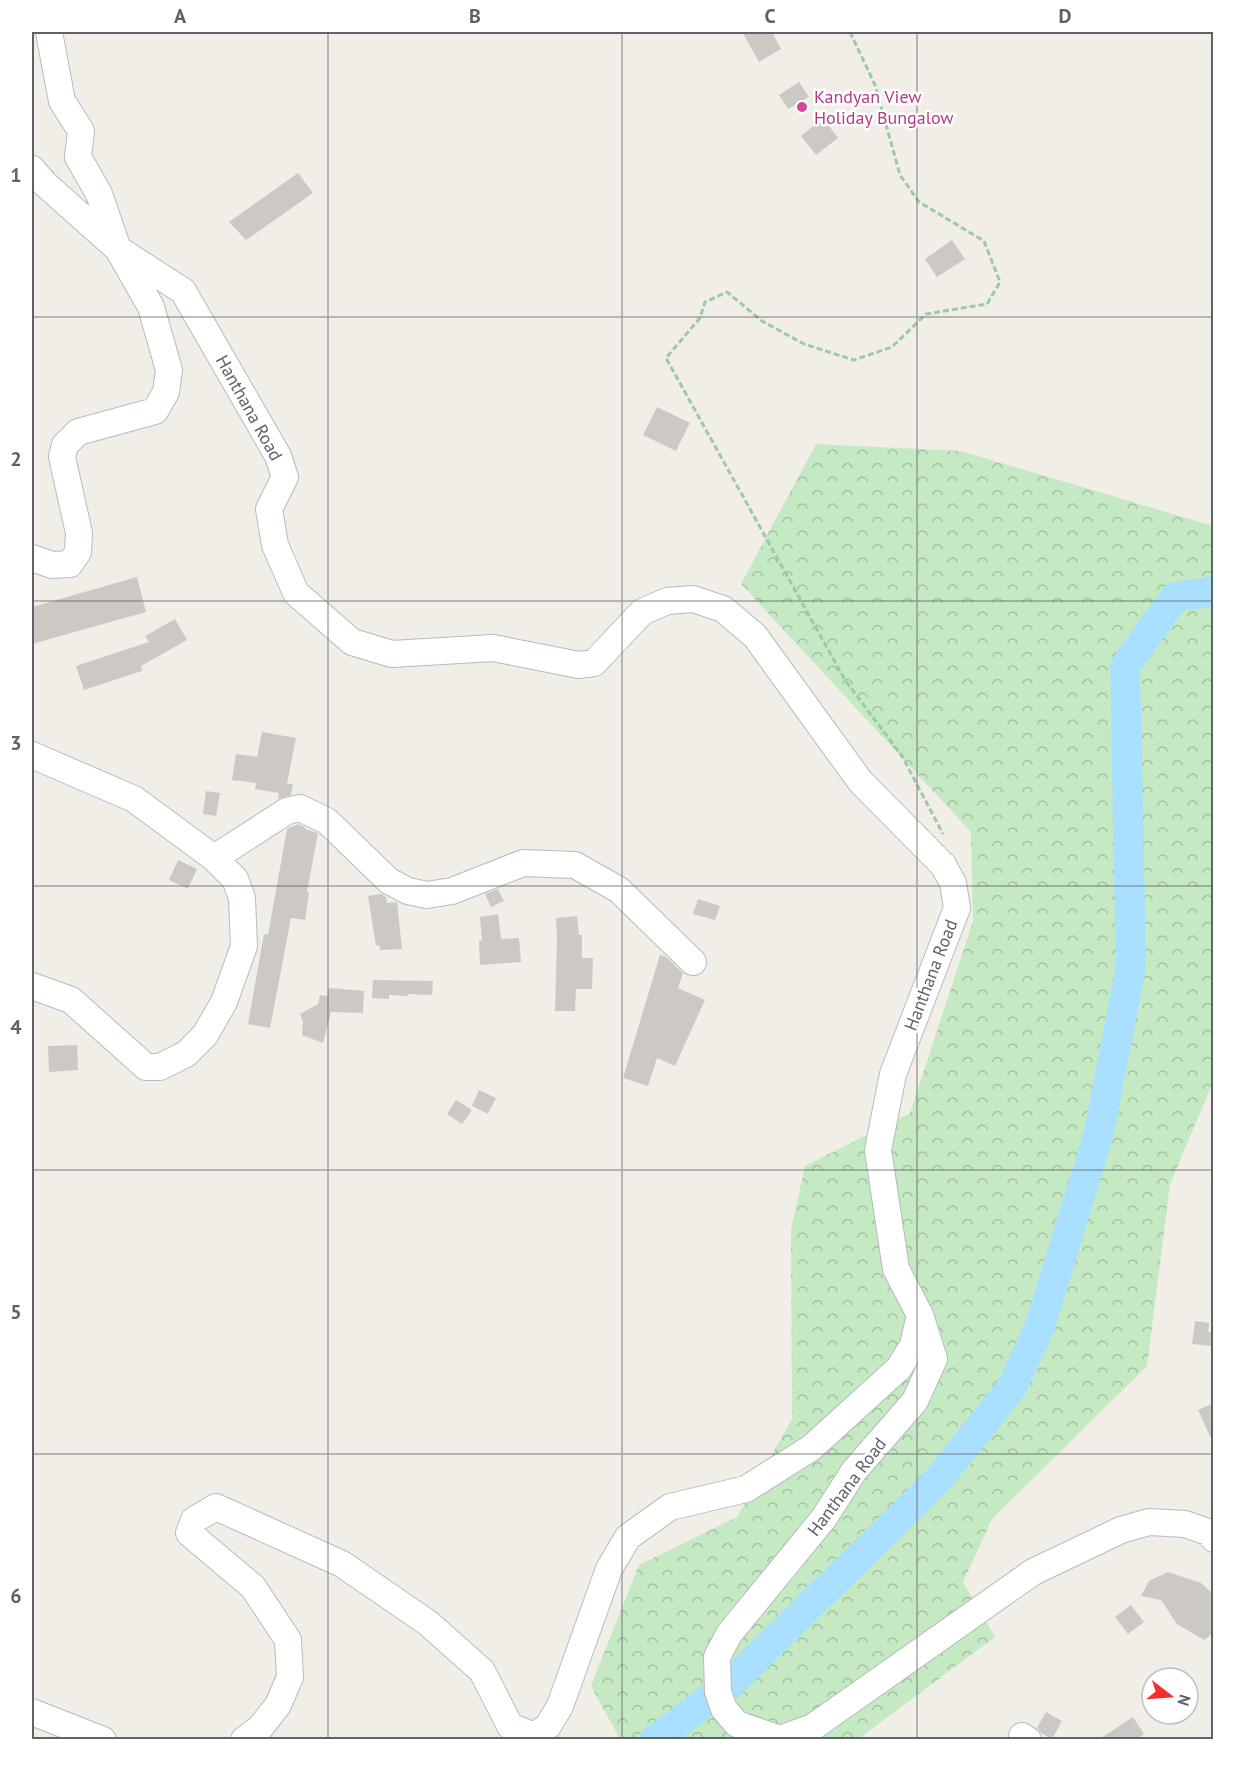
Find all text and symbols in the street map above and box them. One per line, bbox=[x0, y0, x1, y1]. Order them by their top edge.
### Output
text: A bbox=[174, 3, 187, 29]
text: B bbox=[469, 3, 481, 29]
text: C bbox=[764, 3, 776, 29]
text: D bbox=[1059, 3, 1072, 29]
place label: Kandyan View Holiday Bungalow bbox=[814, 85, 954, 129]
marker: Kandyan View Holiday Bungalow bbox=[795, 100, 809, 114]
text: 1 bbox=[10, 162, 22, 188]
street label: Hanthana Road bbox=[211, 351, 288, 465]
text: 2 bbox=[10, 446, 22, 472]
text: 3 bbox=[10, 730, 22, 756]
street label: Hanthana Road bbox=[899, 916, 962, 1034]
text: 4 bbox=[10, 1014, 22, 1040]
text: 5 bbox=[10, 1299, 22, 1325]
street label: Hanthana Road bbox=[802, 1433, 891, 1541]
text: 6 bbox=[10, 1583, 22, 1609]
north arrow bbox=[1140, 1666, 1200, 1726]
text: N bbox=[1173, 1692, 1195, 1708]

